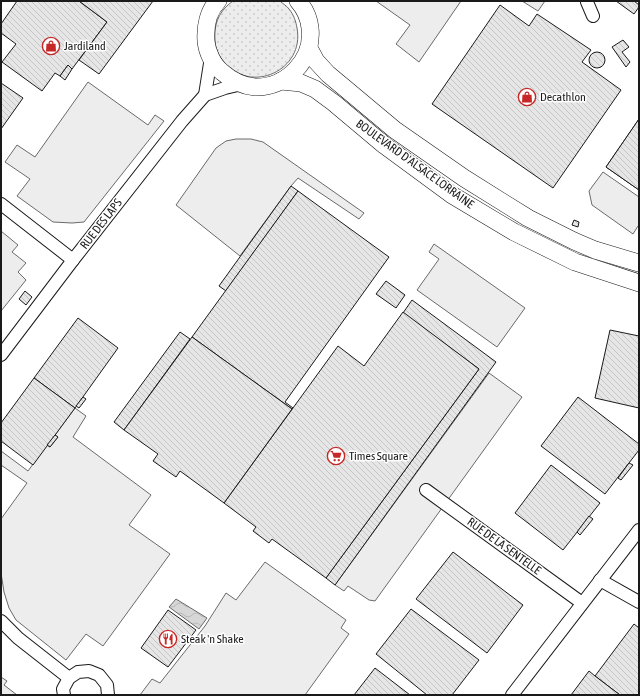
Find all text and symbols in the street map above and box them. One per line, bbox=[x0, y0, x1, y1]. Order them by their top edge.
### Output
shop icon: Jardiland bbox=[41, 36, 61, 56]
place label: Jardiland bbox=[64, 39, 106, 53]
shop icon: Decathlon bbox=[517, 87, 537, 107]
place label: Decathlon bbox=[540, 90, 586, 104]
street label: BOULEVARD D'ALSACE LORRAINE bbox=[353, 117, 477, 211]
street label: RUE DES LAPS bbox=[77, 196, 125, 252]
supermarket icon: Times Square bbox=[326, 446, 346, 466]
place label: Times Square bbox=[349, 449, 408, 463]
street label: RUE DE LA SENTELLE bbox=[464, 515, 544, 577]
restaurant icon: Steak 'n Shake bbox=[158, 629, 178, 649]
place label: Steak 'n Shake bbox=[181, 632, 244, 646]

